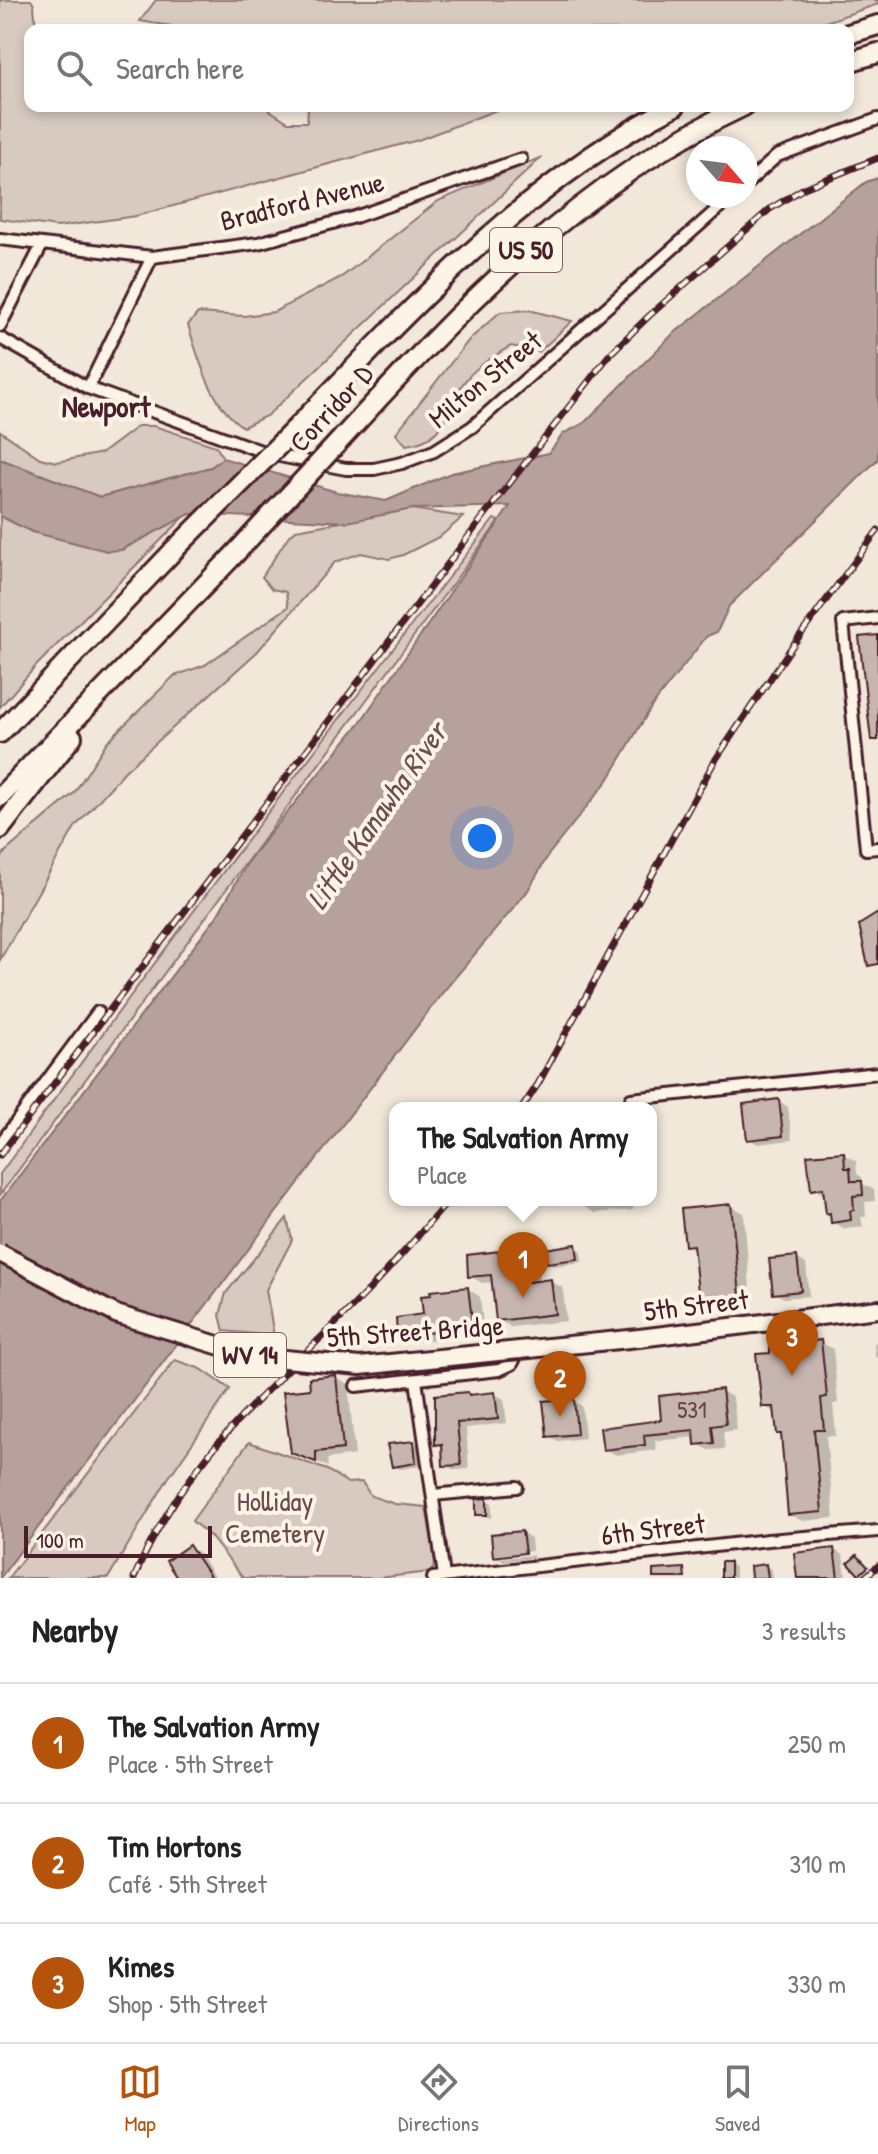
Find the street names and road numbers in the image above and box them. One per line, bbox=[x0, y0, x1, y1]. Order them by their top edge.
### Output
street label: Bradford Avenue bbox=[216, 162, 388, 240]
road number: US 50 bbox=[490, 228, 562, 272]
street label: Milton Street bbox=[420, 321, 550, 436]
street label: Corridor D bbox=[281, 355, 382, 460]
street label: 5th Street bbox=[642, 1280, 751, 1330]
street label: 5th Street Bridge bbox=[325, 1306, 505, 1356]
road number: WV 14 bbox=[214, 1333, 286, 1377]
street label: 6th Street bbox=[599, 1504, 707, 1554]

